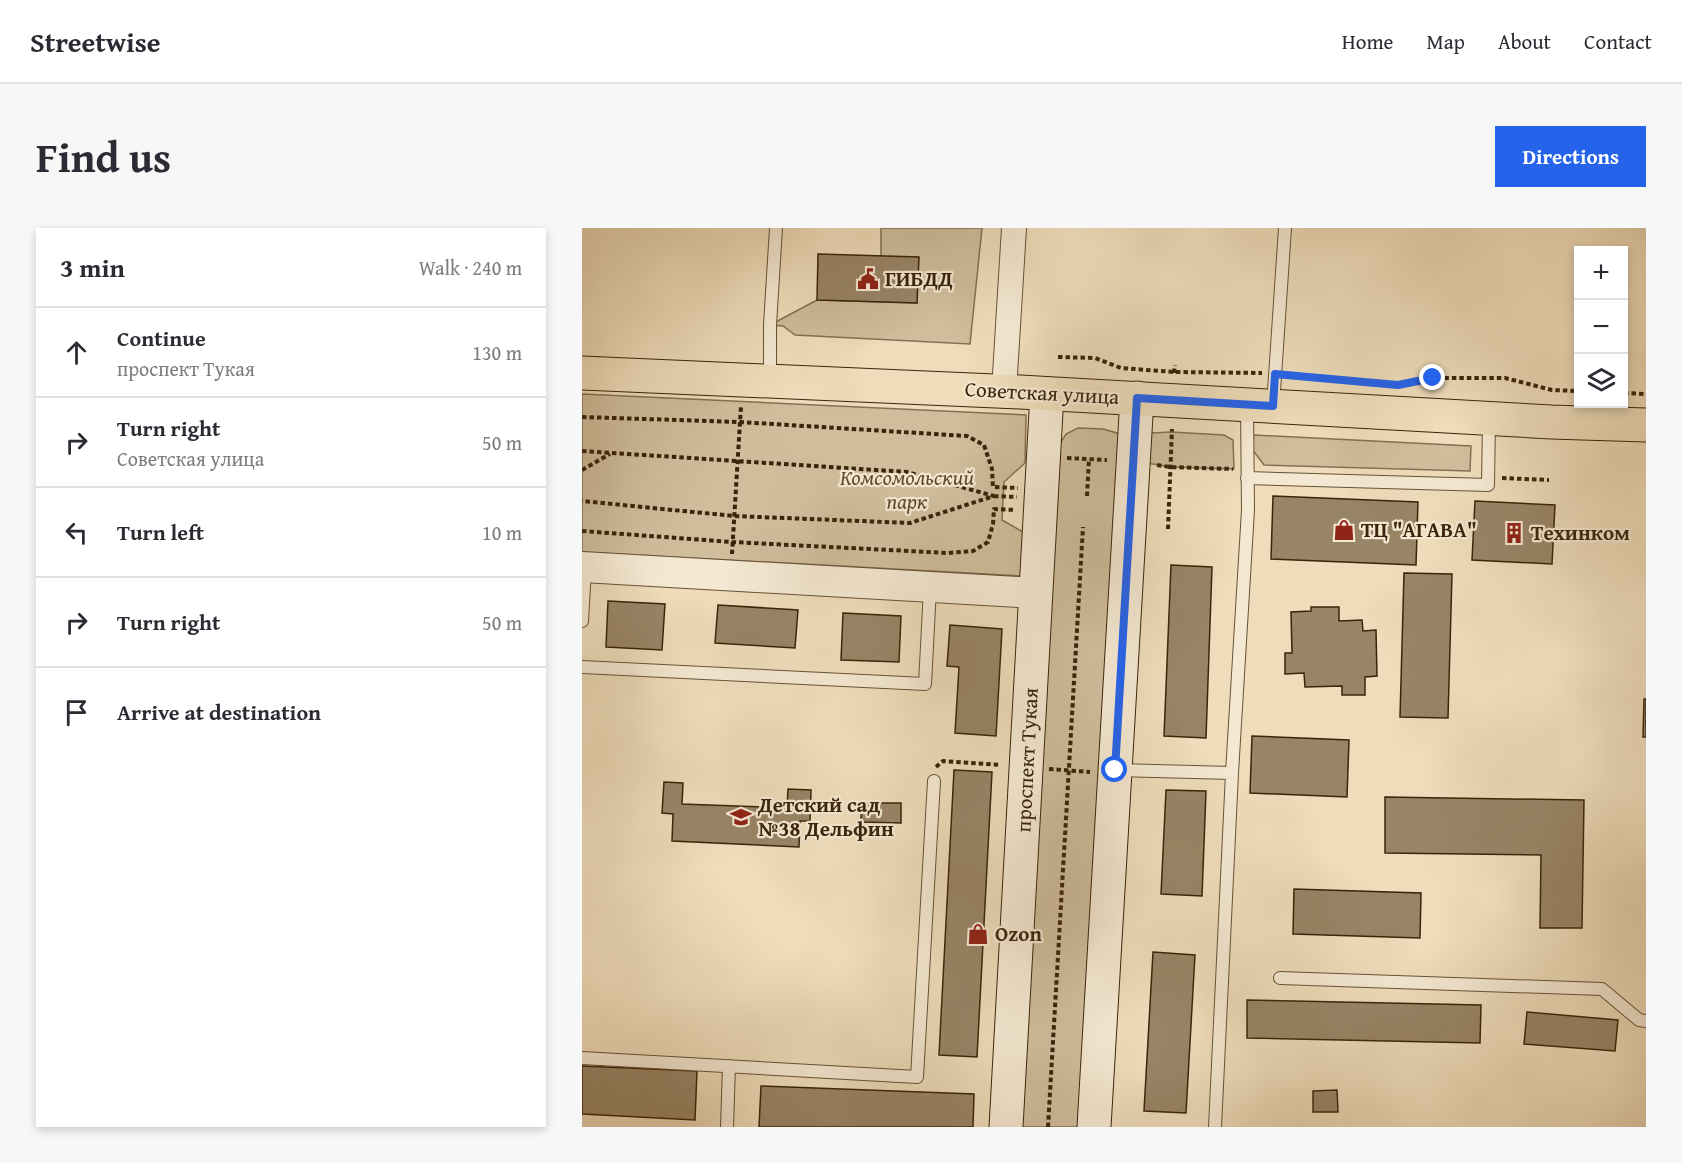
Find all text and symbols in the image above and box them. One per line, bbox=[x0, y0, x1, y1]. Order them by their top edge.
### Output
text: Streetwise bbox=[30, 21, 160, 62]
text: Home bbox=[1342, 26, 1393, 57]
text: Map bbox=[1426, 26, 1465, 57]
text: About bbox=[1498, 26, 1551, 57]
text: Contact bbox=[1584, 26, 1652, 57]
text: Find us bbox=[36, 126, 171, 187]
button: Directions bbox=[1495, 126, 1646, 187]
map controls bbox=[1574, 246, 1628, 408]
button: + bbox=[1574, 246, 1628, 300]
text: 3 min bbox=[60, 248, 125, 287]
text: Walk · 240 m bbox=[419, 253, 522, 282]
place label: ГИБДД bbox=[885, 263, 953, 294]
public building icon: ГИБДД bbox=[856, 267, 880, 291]
button: − bbox=[1574, 300, 1628, 354]
text: Continue bbox=[117, 322, 206, 354]
icon: ahead bbox=[60, 336, 93, 369]
text: 130 m bbox=[472, 338, 522, 367]
text: проспект Тукая bbox=[117, 354, 255, 383]
button: layers bbox=[1574, 354, 1628, 408]
route end bbox=[1419, 364, 1445, 390]
street label: Советская улица bbox=[964, 373, 1120, 412]
text: Turn right bbox=[117, 412, 220, 444]
icon: right bbox=[60, 426, 93, 459]
text: 50 m bbox=[482, 428, 522, 457]
text: Советская улица bbox=[117, 444, 264, 473]
park label: Комсомольский парк bbox=[840, 462, 974, 517]
place label: ТЦ "АГАВА" bbox=[1361, 514, 1477, 545]
icon: left bbox=[60, 516, 93, 549]
text: Turn left bbox=[117, 516, 204, 548]
place label: Техинком bbox=[1531, 517, 1630, 548]
text: 10 m bbox=[482, 518, 522, 547]
shop icon: ТЦ "АГАВА" bbox=[1332, 518, 1356, 542]
building icon: Техинком bbox=[1502, 521, 1526, 545]
icon: right bbox=[60, 606, 93, 639]
text: Turn right bbox=[117, 606, 220, 638]
text: 50 m bbox=[482, 608, 522, 637]
street label: проспект Тукая bbox=[1007, 687, 1046, 833]
icon: arrive bbox=[60, 696, 93, 729]
text: Arrive at destination bbox=[117, 696, 321, 728]
route start bbox=[1101, 756, 1127, 782]
place label: Детский сад №38 Дельфин bbox=[757, 789, 894, 844]
school or university icon: Детский сад №38 Дельфин bbox=[729, 805, 753, 829]
place label: Ozon bbox=[995, 918, 1042, 949]
shop icon: Ozon bbox=[966, 922, 990, 946]

